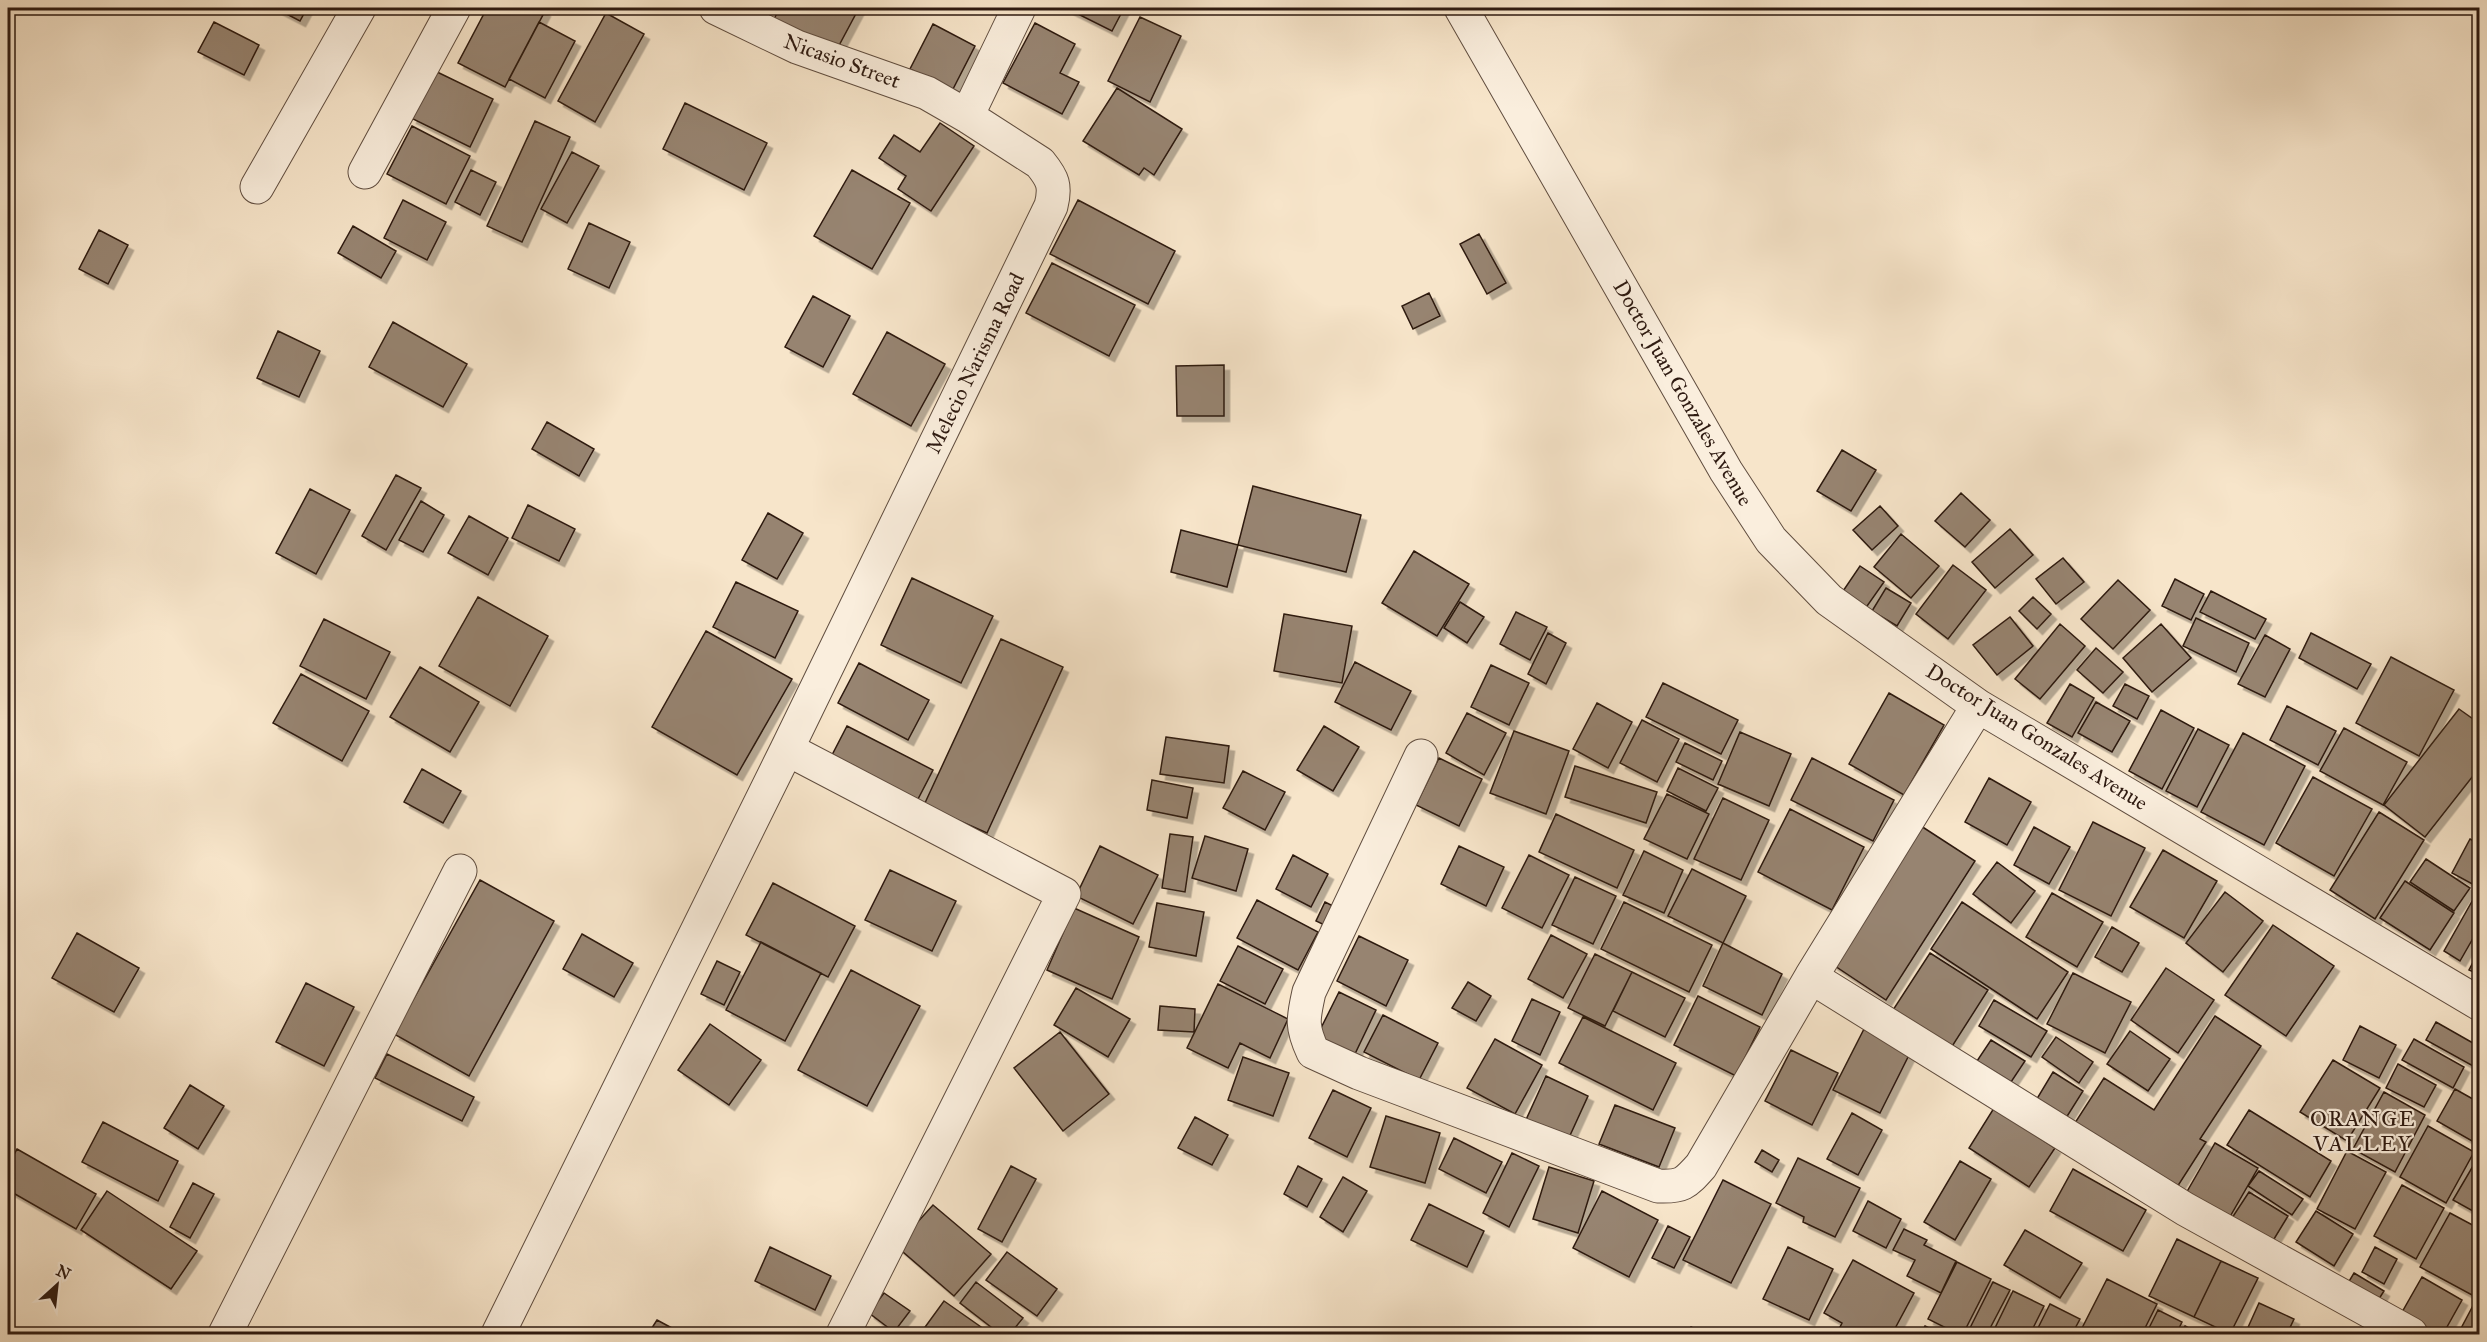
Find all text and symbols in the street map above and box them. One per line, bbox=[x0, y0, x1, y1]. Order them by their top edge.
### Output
street label: Nicasio Street bbox=[780, 28, 904, 94]
street label: Melecio Narisma Road bbox=[920, 268, 1030, 458]
street label: Doctor Juan Gonzales Avenue bbox=[1608, 276, 1758, 511]
street label: Doctor Juan Gonzales Avenue bbox=[1921, 658, 2153, 816]
district label: ORANGE VALLEY bbox=[2310, 1105, 2416, 1157]
north arrow bbox=[27, 1255, 87, 1315]
text: N bbox=[53, 1261, 74, 1284]

